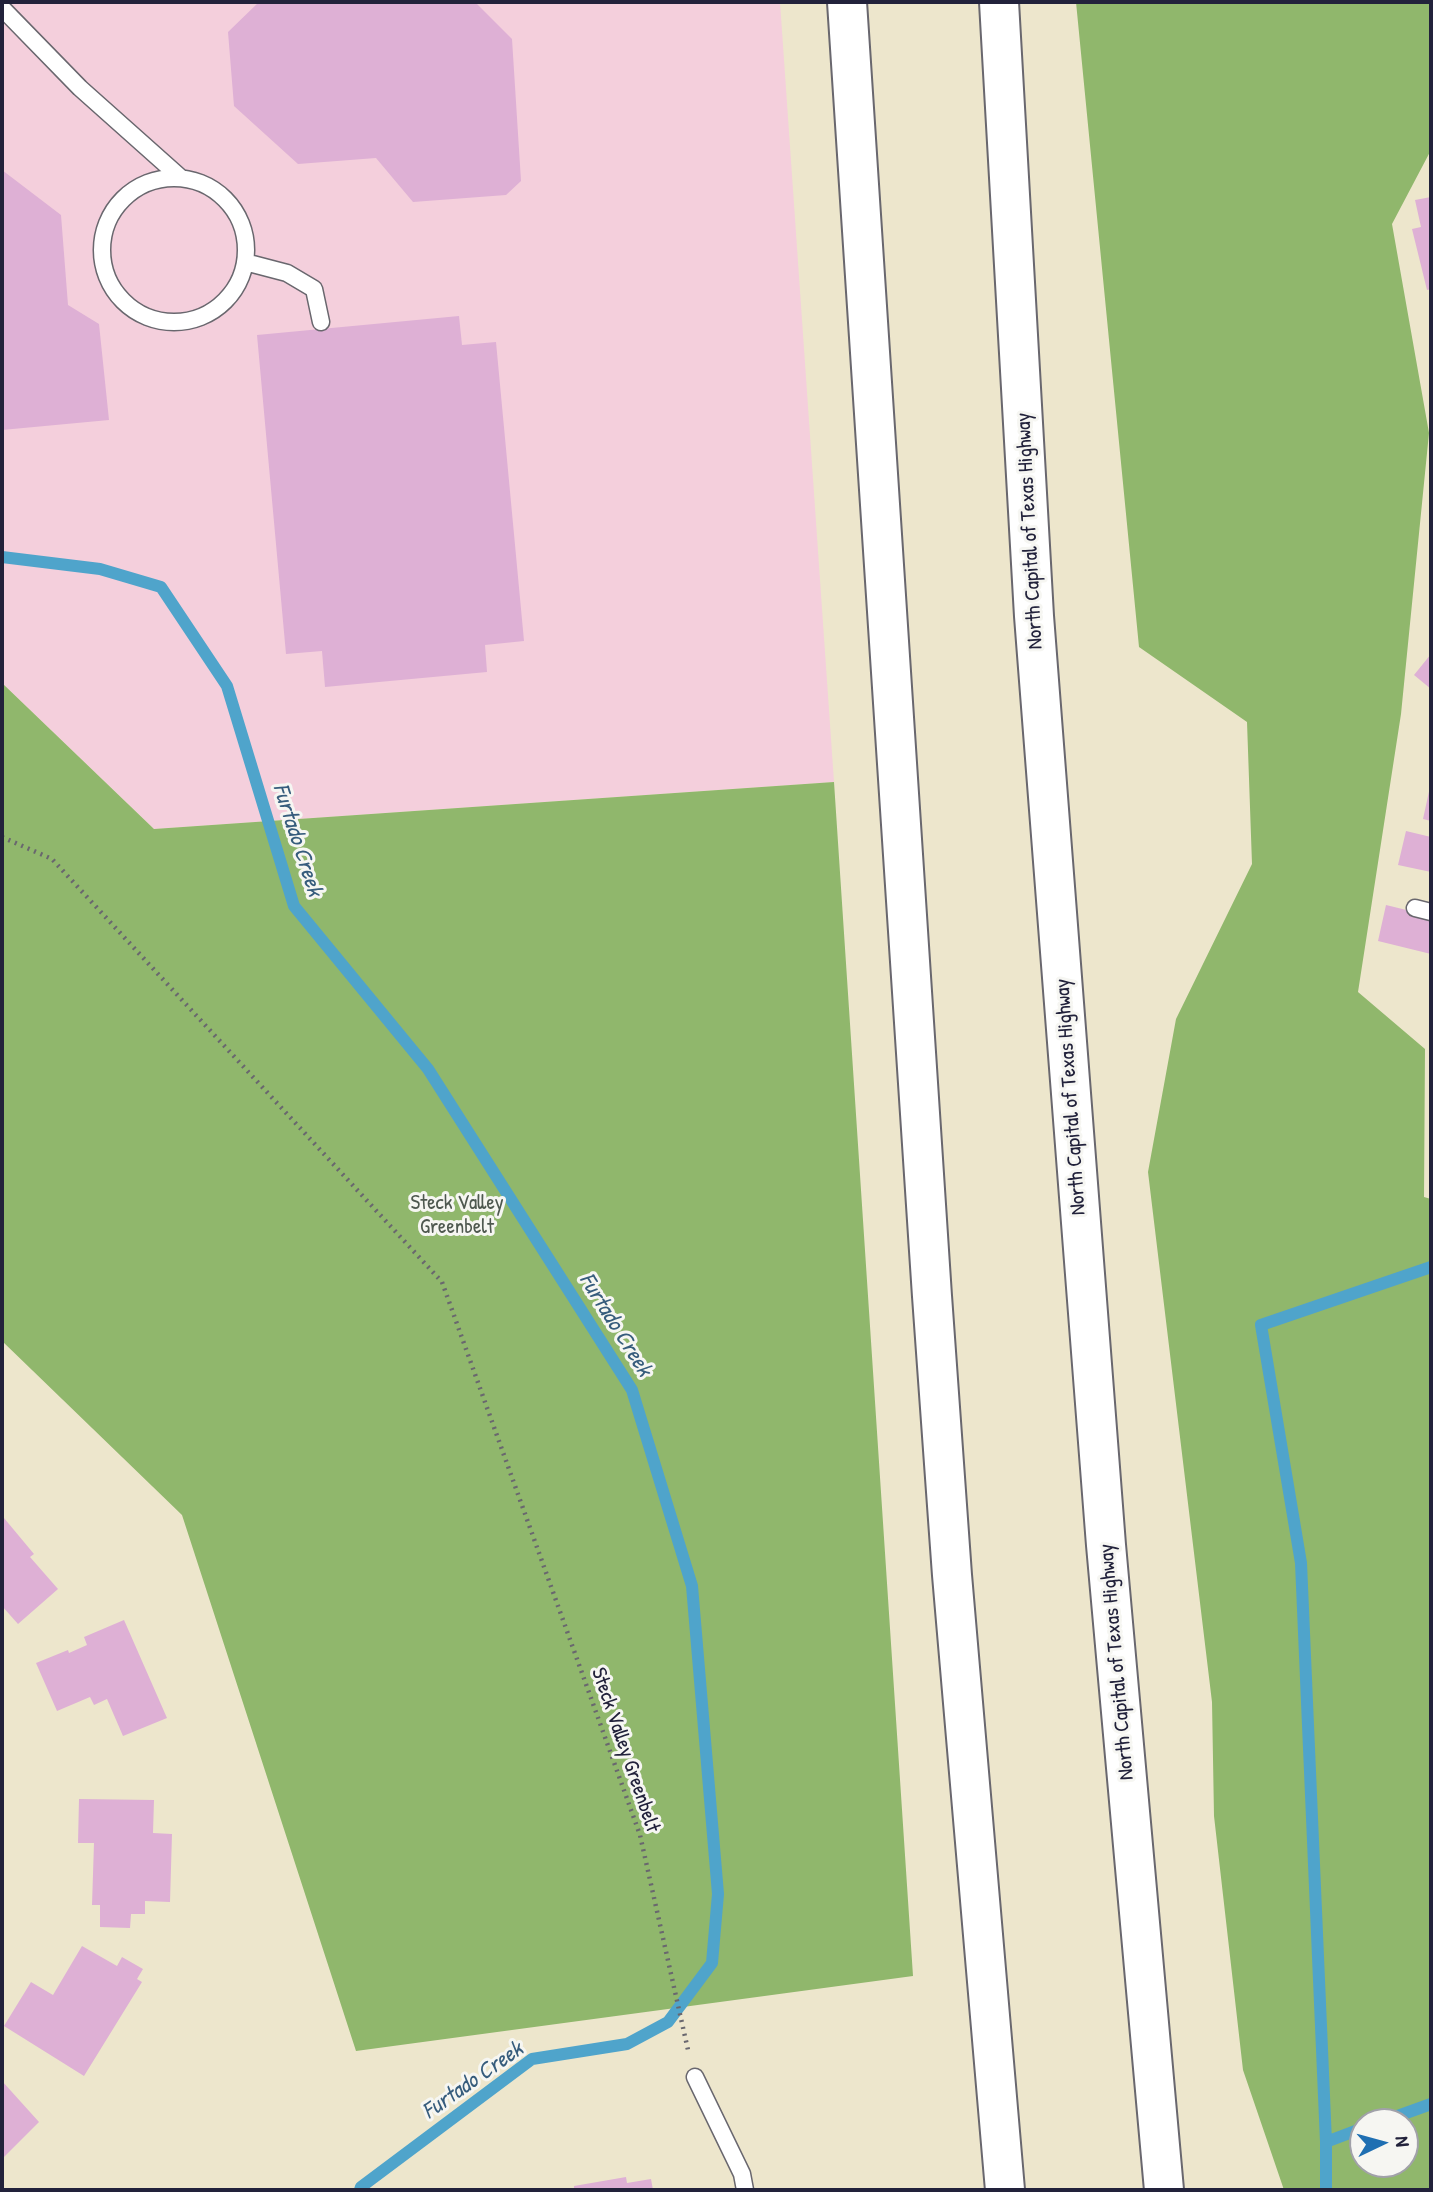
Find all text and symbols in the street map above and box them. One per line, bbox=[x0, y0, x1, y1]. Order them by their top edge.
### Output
street label: North Capital of Texas Highway bbox=[1011, 412, 1049, 650]
water label: Furtado Creek bbox=[266, 780, 328, 900]
street label: North Capital of Texas Highway bbox=[1050, 978, 1092, 1216]
park label: Steck Valley Greenbelt bbox=[410, 1190, 504, 1240]
water label: Furtado Creek bbox=[572, 1268, 658, 1382]
street label: North Capital of Texas Highway bbox=[1094, 1543, 1140, 1781]
street label: Steck Valley Greenbelt bbox=[585, 1664, 665, 1836]
water label: Furtado Creek bbox=[417, 2036, 529, 2126]
north arrow bbox=[1349, 2108, 1419, 2178]
text: N bbox=[1390, 2135, 1416, 2148]

